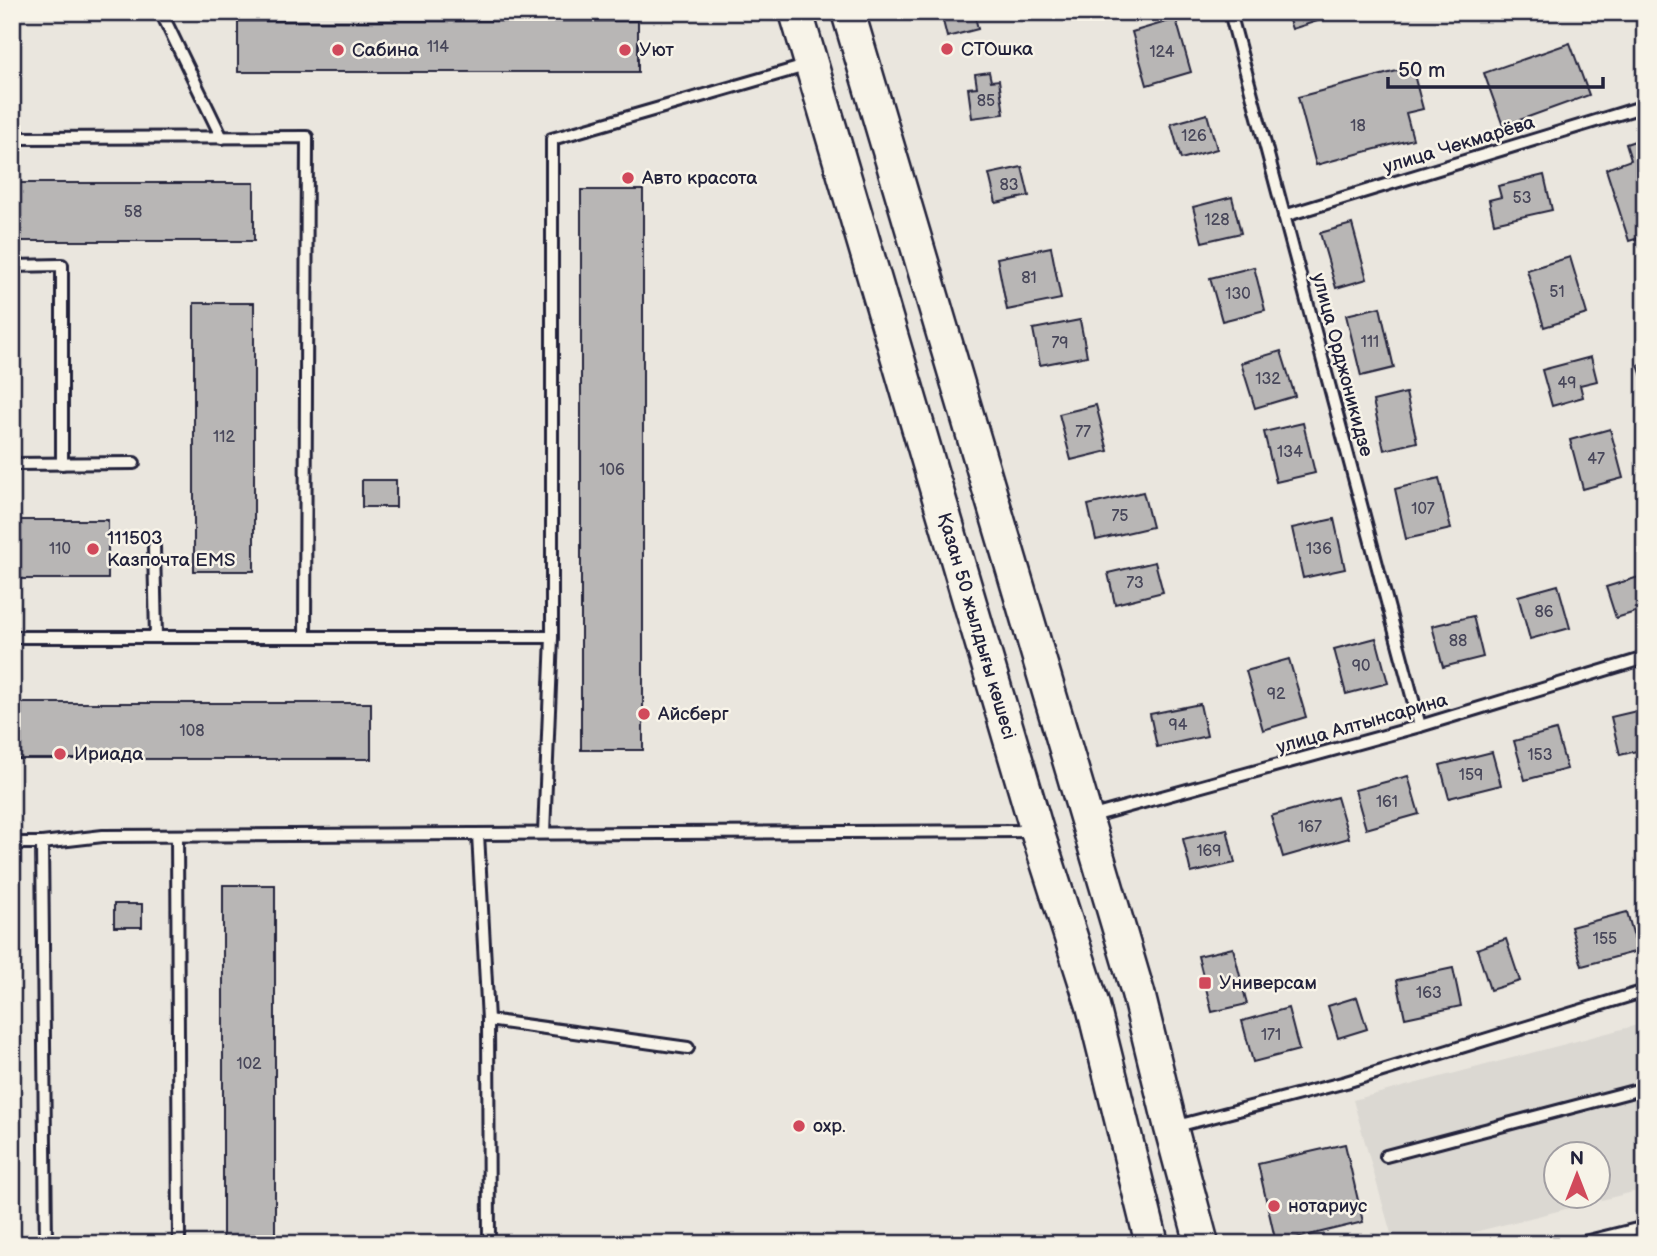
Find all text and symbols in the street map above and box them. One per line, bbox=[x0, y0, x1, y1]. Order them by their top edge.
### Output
house number: 114 bbox=[427, 38, 449, 57]
place label: СТОшка bbox=[961, 38, 1033, 61]
place label: Сабина bbox=[352, 39, 419, 62]
place label: Уют bbox=[639, 39, 674, 62]
marker: СТОшка bbox=[939, 41, 955, 57]
marker: Сабина bbox=[330, 42, 346, 58]
marker: Уют bbox=[617, 42, 633, 58]
house number: 124 bbox=[1149, 43, 1175, 62]
scale bar bbox=[1388, 46, 1603, 90]
text: 50 m bbox=[1398, 58, 1445, 83]
house number: 85 bbox=[977, 92, 995, 111]
street label: улица Чекмарёва bbox=[1381, 111, 1537, 179]
house number: 18 bbox=[1350, 117, 1366, 136]
house number: 126 bbox=[1181, 127, 1207, 146]
place label: Авто красота bbox=[641, 167, 758, 190]
marker: Авто красота bbox=[620, 170, 636, 186]
house number: 83 bbox=[999, 176, 1019, 195]
house number: 53 bbox=[1512, 189, 1532, 208]
house number: 58 bbox=[124, 203, 142, 222]
house number: 128 bbox=[1205, 211, 1229, 230]
house number: 81 bbox=[1021, 269, 1037, 288]
street label: улица Орджоникидзе bbox=[1306, 271, 1378, 460]
house number: 51 bbox=[1549, 283, 1565, 302]
house number: 130 bbox=[1225, 285, 1251, 304]
house number: 111 bbox=[1361, 333, 1379, 352]
house number: 79 bbox=[1051, 334, 1069, 353]
house number: 132 bbox=[1255, 370, 1281, 389]
house number: 49 bbox=[1557, 374, 1577, 393]
house number: 77 bbox=[1075, 423, 1091, 442]
house number: 112 bbox=[213, 428, 235, 447]
house number: 134 bbox=[1277, 443, 1303, 462]
house number: 47 bbox=[1587, 450, 1605, 469]
house number: 106 bbox=[599, 461, 625, 480]
house number: 107 bbox=[1411, 500, 1435, 519]
house number: 75 bbox=[1111, 507, 1129, 526]
street label: Қазан 50 жылдығы көшесі bbox=[932, 510, 1021, 742]
place label: 111503 Казпочта EMS bbox=[107, 527, 236, 572]
house number: 110 bbox=[49, 540, 71, 559]
house number: 136 bbox=[1306, 540, 1332, 559]
marker: 111503 Казпочта EMS bbox=[85, 541, 101, 557]
house number: 73 bbox=[1126, 574, 1144, 593]
house number: 86 bbox=[1534, 603, 1554, 622]
house number: 88 bbox=[1449, 632, 1467, 651]
house number: 90 bbox=[1352, 657, 1370, 676]
house number: 92 bbox=[1267, 685, 1286, 704]
street label: улица Алтынсарина bbox=[1274, 689, 1450, 759]
place label: Айсберг bbox=[657, 703, 729, 726]
marker: Айсберг bbox=[636, 706, 652, 722]
house number: 94 bbox=[1168, 716, 1188, 735]
house number: 108 bbox=[180, 722, 204, 741]
place label: Ириада bbox=[74, 743, 143, 766]
marker: Ириада bbox=[52, 746, 68, 762]
house number: 153 bbox=[1527, 746, 1553, 765]
house number: 159 bbox=[1459, 766, 1483, 785]
house number: 161 bbox=[1376, 793, 1398, 812]
house number: 167 bbox=[1298, 818, 1322, 837]
house number: 169 bbox=[1196, 842, 1222, 861]
house number: 155 bbox=[1593, 930, 1617, 949]
place label: Универсам bbox=[1219, 972, 1317, 995]
marker: Универсам bbox=[1197, 975, 1213, 991]
house number: 163 bbox=[1416, 984, 1442, 1003]
house number: 171 bbox=[1261, 1026, 1281, 1045]
house number: 102 bbox=[236, 1055, 262, 1074]
place label: охр. bbox=[813, 1115, 846, 1138]
marker: охр. bbox=[791, 1118, 807, 1134]
north arrow bbox=[1542, 1140, 1612, 1210]
text: N bbox=[1570, 1148, 1584, 1171]
place label: нотариус bbox=[1288, 1195, 1368, 1218]
marker: нотариус bbox=[1266, 1198, 1282, 1214]

